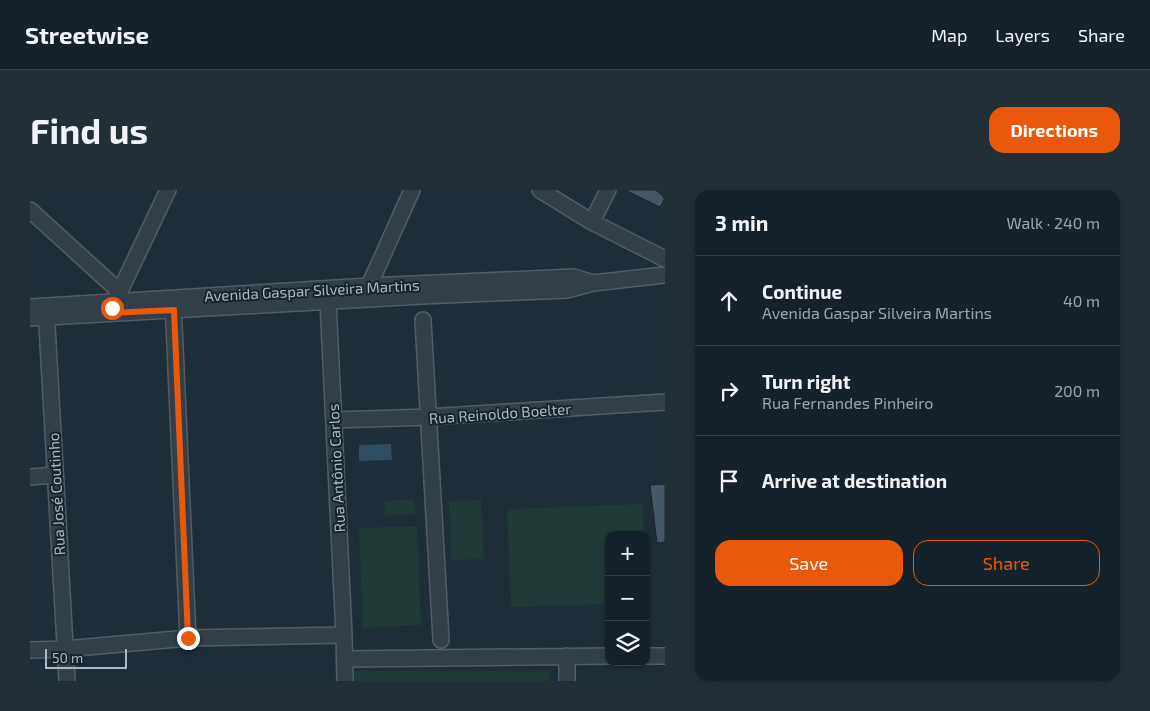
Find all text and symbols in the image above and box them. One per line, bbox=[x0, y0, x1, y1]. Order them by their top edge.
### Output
text: Streetwise bbox=[25, 20, 149, 49]
text: Map bbox=[931, 24, 967, 46]
text: Layers bbox=[995, 24, 1050, 46]
text: Share bbox=[1078, 24, 1125, 46]
button: Directions bbox=[989, 107, 1120, 153]
text: Find us bbox=[30, 109, 148, 151]
text: 3 min bbox=[715, 210, 768, 235]
text: Walk · 240 m bbox=[1007, 213, 1100, 232]
street label: Avenida Gaspar Silveira Martins bbox=[204, 275, 420, 305]
text: Continue bbox=[762, 280, 842, 303]
icon: ahead bbox=[715, 287, 743, 315]
text: 40 m bbox=[1063, 291, 1100, 310]
route start bbox=[101, 297, 124, 320]
text: Avenida Gaspar Silveira Martins bbox=[762, 303, 992, 322]
text: Turn right bbox=[762, 370, 850, 393]
icon: right bbox=[715, 377, 743, 405]
text: 200 m bbox=[1054, 381, 1100, 400]
text: Rua Fernandes Pinheiro bbox=[762, 393, 933, 412]
street label: Rua Reinoldo Boelter bbox=[428, 399, 572, 427]
street label: Rua Antônio Carlos bbox=[324, 403, 348, 533]
street label: Rua José Coutinho bbox=[44, 432, 68, 556]
icon: arrive bbox=[715, 467, 743, 495]
text: Arrive at destination bbox=[762, 469, 947, 492]
map controls bbox=[605, 531, 650, 666]
button: + bbox=[605, 531, 650, 576]
button: Save bbox=[715, 540, 903, 586]
button: Share bbox=[913, 540, 1100, 586]
button: − bbox=[605, 576, 650, 621]
button: layers bbox=[605, 621, 650, 666]
route end bbox=[177, 627, 200, 650]
scale bar bbox=[45, 646, 128, 669]
text: 50 m bbox=[52, 649, 83, 666]

